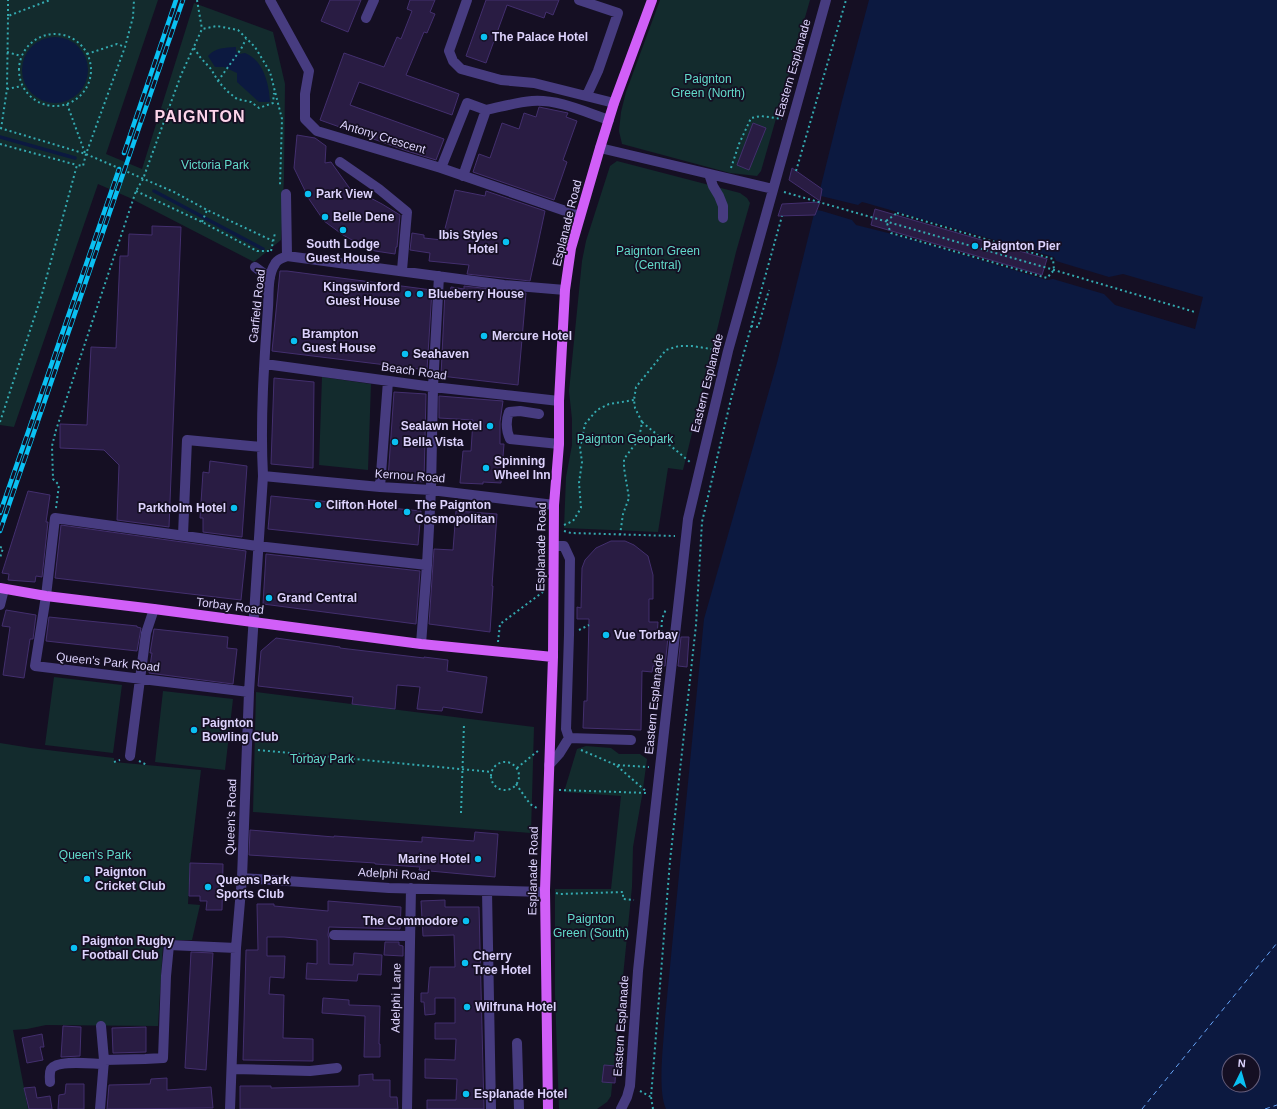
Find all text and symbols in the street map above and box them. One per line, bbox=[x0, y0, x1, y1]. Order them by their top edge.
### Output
street label: Eastern Esplanade bbox=[772, 17, 814, 119]
place label: The Palace Hotel bbox=[492, 30, 588, 44]
marker: The Palace Hotel bbox=[479, 32, 489, 42]
park label: Paignton Green (North) bbox=[671, 72, 745, 100]
district label: PAIGNTON bbox=[155, 108, 245, 125]
street label: Antony Crescent bbox=[339, 117, 428, 157]
park label: Victoria Park bbox=[181, 158, 250, 172]
street label: Esplanade Road bbox=[549, 178, 585, 268]
place label: Park View bbox=[316, 187, 373, 201]
marker: Park View bbox=[303, 189, 313, 199]
place label: Belle Dene bbox=[333, 210, 395, 224]
marker: Belle Dene bbox=[320, 212, 330, 222]
marker: South Lodge Guest House bbox=[338, 225, 348, 235]
place label: Ibis Styles Hotel bbox=[439, 228, 498, 256]
place label: South Lodge Guest House bbox=[306, 237, 380, 265]
marker: Ibis Styles Hotel bbox=[501, 237, 511, 247]
place label: Paignton Pier bbox=[983, 239, 1061, 253]
marker: Paignton Pier bbox=[970, 241, 980, 251]
park label: Paignton Green (Central) bbox=[616, 244, 700, 272]
street label: Garfield Road bbox=[246, 268, 268, 344]
place label: Kingswinford Guest House bbox=[323, 280, 400, 308]
place label: Blueberry House bbox=[428, 287, 524, 301]
marker: Kingswinford Guest House bbox=[403, 289, 413, 299]
marker: Blueberry House bbox=[415, 289, 425, 299]
place label: Brampton Guest House bbox=[302, 327, 376, 355]
place label: Mercure Hotel bbox=[492, 329, 572, 343]
marker: Mercure Hotel bbox=[479, 331, 489, 341]
street label: Eastern Esplanade bbox=[688, 332, 726, 434]
marker: Brampton Guest House bbox=[289, 336, 299, 346]
place label: Seahaven bbox=[413, 347, 469, 361]
marker: Seahaven bbox=[400, 349, 410, 359]
street label: Beach Road bbox=[380, 359, 448, 383]
place label: Sealawn Hotel bbox=[401, 419, 482, 433]
marker: Sealawn Hotel bbox=[485, 421, 495, 431]
park label: Paignton Geopark bbox=[577, 432, 674, 446]
place label: Bella Vista bbox=[403, 435, 464, 449]
marker: Bella Vista bbox=[390, 437, 400, 447]
place label: Spinning Wheel Inn bbox=[494, 454, 551, 482]
marker: Spinning Wheel Inn bbox=[481, 463, 491, 473]
street label: Kernou Road bbox=[374, 467, 446, 485]
place label: Clifton Hotel bbox=[326, 498, 397, 512]
place label: The Paignton Cosmopolitan bbox=[415, 498, 495, 526]
marker: Clifton Hotel bbox=[313, 500, 323, 510]
place label: Parkholm Hotel bbox=[138, 501, 226, 515]
marker: Parkholm Hotel bbox=[229, 503, 239, 513]
street label: Esplanade Road bbox=[533, 503, 549, 591]
marker: The Paignton Cosmopolitan bbox=[402, 507, 412, 517]
place label: Grand Central bbox=[277, 591, 357, 605]
marker: Grand Central bbox=[264, 593, 274, 603]
street label: Torbay Road bbox=[195, 595, 265, 617]
place label: Vue Torbay bbox=[614, 628, 678, 642]
marker: Vue Torbay bbox=[601, 630, 611, 640]
street label: Queen's Park Road bbox=[55, 650, 161, 674]
street label: Eastern Esplanade bbox=[642, 653, 666, 755]
place label: Paignton Bowling Club bbox=[202, 716, 279, 744]
marker: Paignton Bowling Club bbox=[189, 725, 199, 735]
park label: Torbay Park bbox=[290, 752, 355, 766]
street label: Queen's Road bbox=[223, 779, 239, 855]
street label: Esplanade Road bbox=[525, 827, 541, 915]
park label: Queen's Park bbox=[59, 848, 132, 862]
place label: Marine Hotel bbox=[398, 852, 470, 866]
marker: Marine Hotel bbox=[473, 854, 483, 864]
place label: Paignton Cricket Club bbox=[95, 865, 166, 893]
street label: Adelphi Road bbox=[358, 865, 430, 883]
place label: Queens Park Sports Club bbox=[216, 873, 290, 901]
marker: Paignton Cricket Club bbox=[82, 874, 92, 884]
marker: Queens Park Sports Club bbox=[203, 882, 213, 892]
park label: Paignton Green (South) bbox=[553, 912, 629, 940]
place label: The Commodore bbox=[363, 914, 458, 928]
marker: The Commodore bbox=[461, 916, 471, 926]
place label: Paignton Rugby Football Club bbox=[82, 934, 174, 962]
marker: Paignton Rugby Football Club bbox=[69, 943, 79, 953]
place label: Cherry Tree Hotel bbox=[473, 949, 531, 977]
marker: Cherry Tree Hotel bbox=[460, 958, 470, 968]
street label: Adelphi Lane bbox=[388, 963, 404, 1033]
street label: Eastern Esplanade bbox=[610, 975, 632, 1077]
place label: Wilfruna Hotel bbox=[475, 1000, 556, 1014]
marker: Wilfruna Hotel bbox=[462, 1002, 472, 1012]
north arrow bbox=[1221, 1053, 1261, 1093]
text: N bbox=[1237, 1057, 1246, 1069]
place label: Esplanade Hotel bbox=[474, 1087, 567, 1101]
marker: Esplanade Hotel bbox=[461, 1089, 471, 1099]

